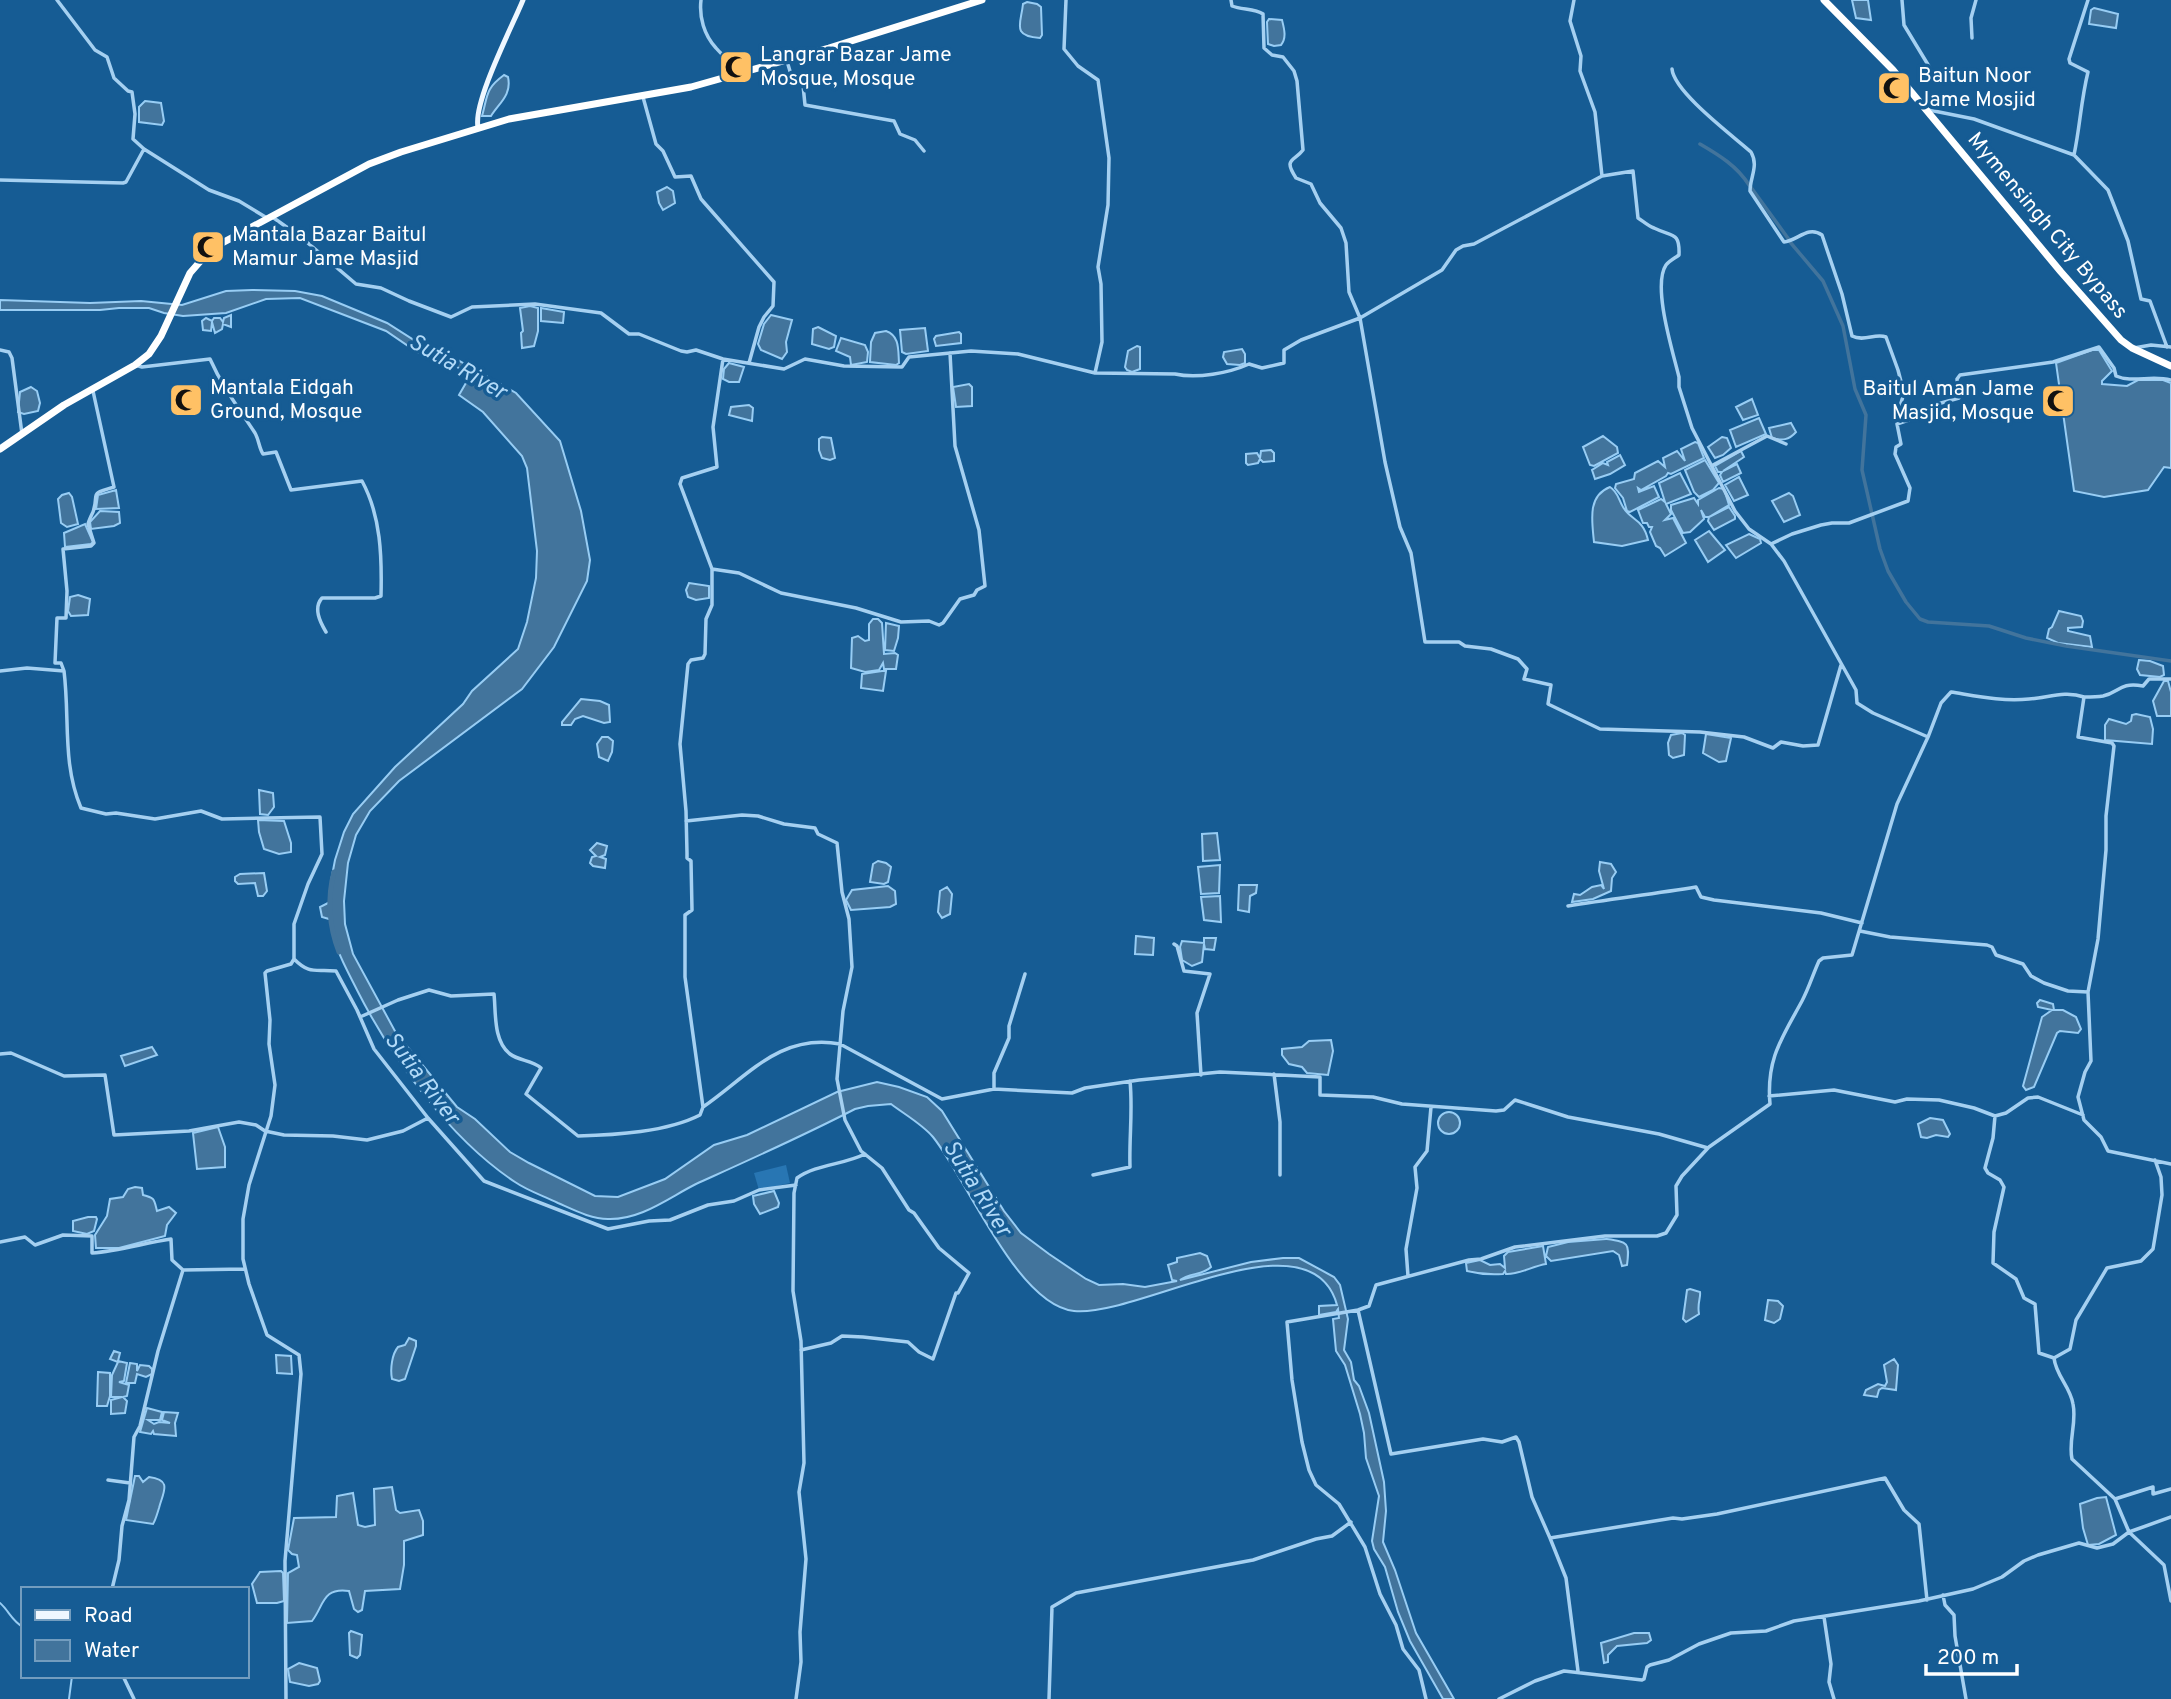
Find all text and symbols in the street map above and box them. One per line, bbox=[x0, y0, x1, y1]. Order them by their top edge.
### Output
place label: Langrar Bazar Jame Mosque, Mosque bbox=[760, 42, 952, 93]
mosque icon: Langrar Bazar Jame Mosque, Mosque bbox=[717, 48, 755, 86]
place label: Baitun Noor Jame Mosjid bbox=[1918, 63, 2036, 114]
mosque icon: Baitun Noor Jame Mosjid bbox=[1875, 69, 1913, 107]
street label: Mymensingh City Bypass bbox=[1961, 127, 2133, 325]
place label: Mantala Bazar Baitul Mamur Jame Masjid bbox=[232, 222, 426, 273]
mosque icon: Mantala Bazar Baitul Mamur Jame Masjid bbox=[189, 228, 227, 266]
water label: Sutia River bbox=[403, 328, 513, 409]
place label: Mantala Eidgah Ground, Mosque bbox=[210, 375, 362, 426]
place label: Baitul Aman Jame Masjid, Mosque bbox=[1862, 376, 2034, 427]
mosque icon: Mantala Eidgah Ground, Mosque bbox=[167, 381, 205, 419]
mosque icon: Baitul Aman Jame Masjid, Mosque bbox=[2039, 382, 2077, 420]
water label: Sutia River bbox=[377, 1027, 467, 1133]
water label: Sutia River bbox=[935, 1135, 1018, 1245]
legend bbox=[21, 1587, 248, 1678]
text: Road bbox=[84, 1603, 133, 1630]
scale bar bbox=[1926, 1632, 2017, 1676]
text: Water bbox=[84, 1638, 139, 1665]
text: 200 m bbox=[1937, 1645, 1999, 1672]

